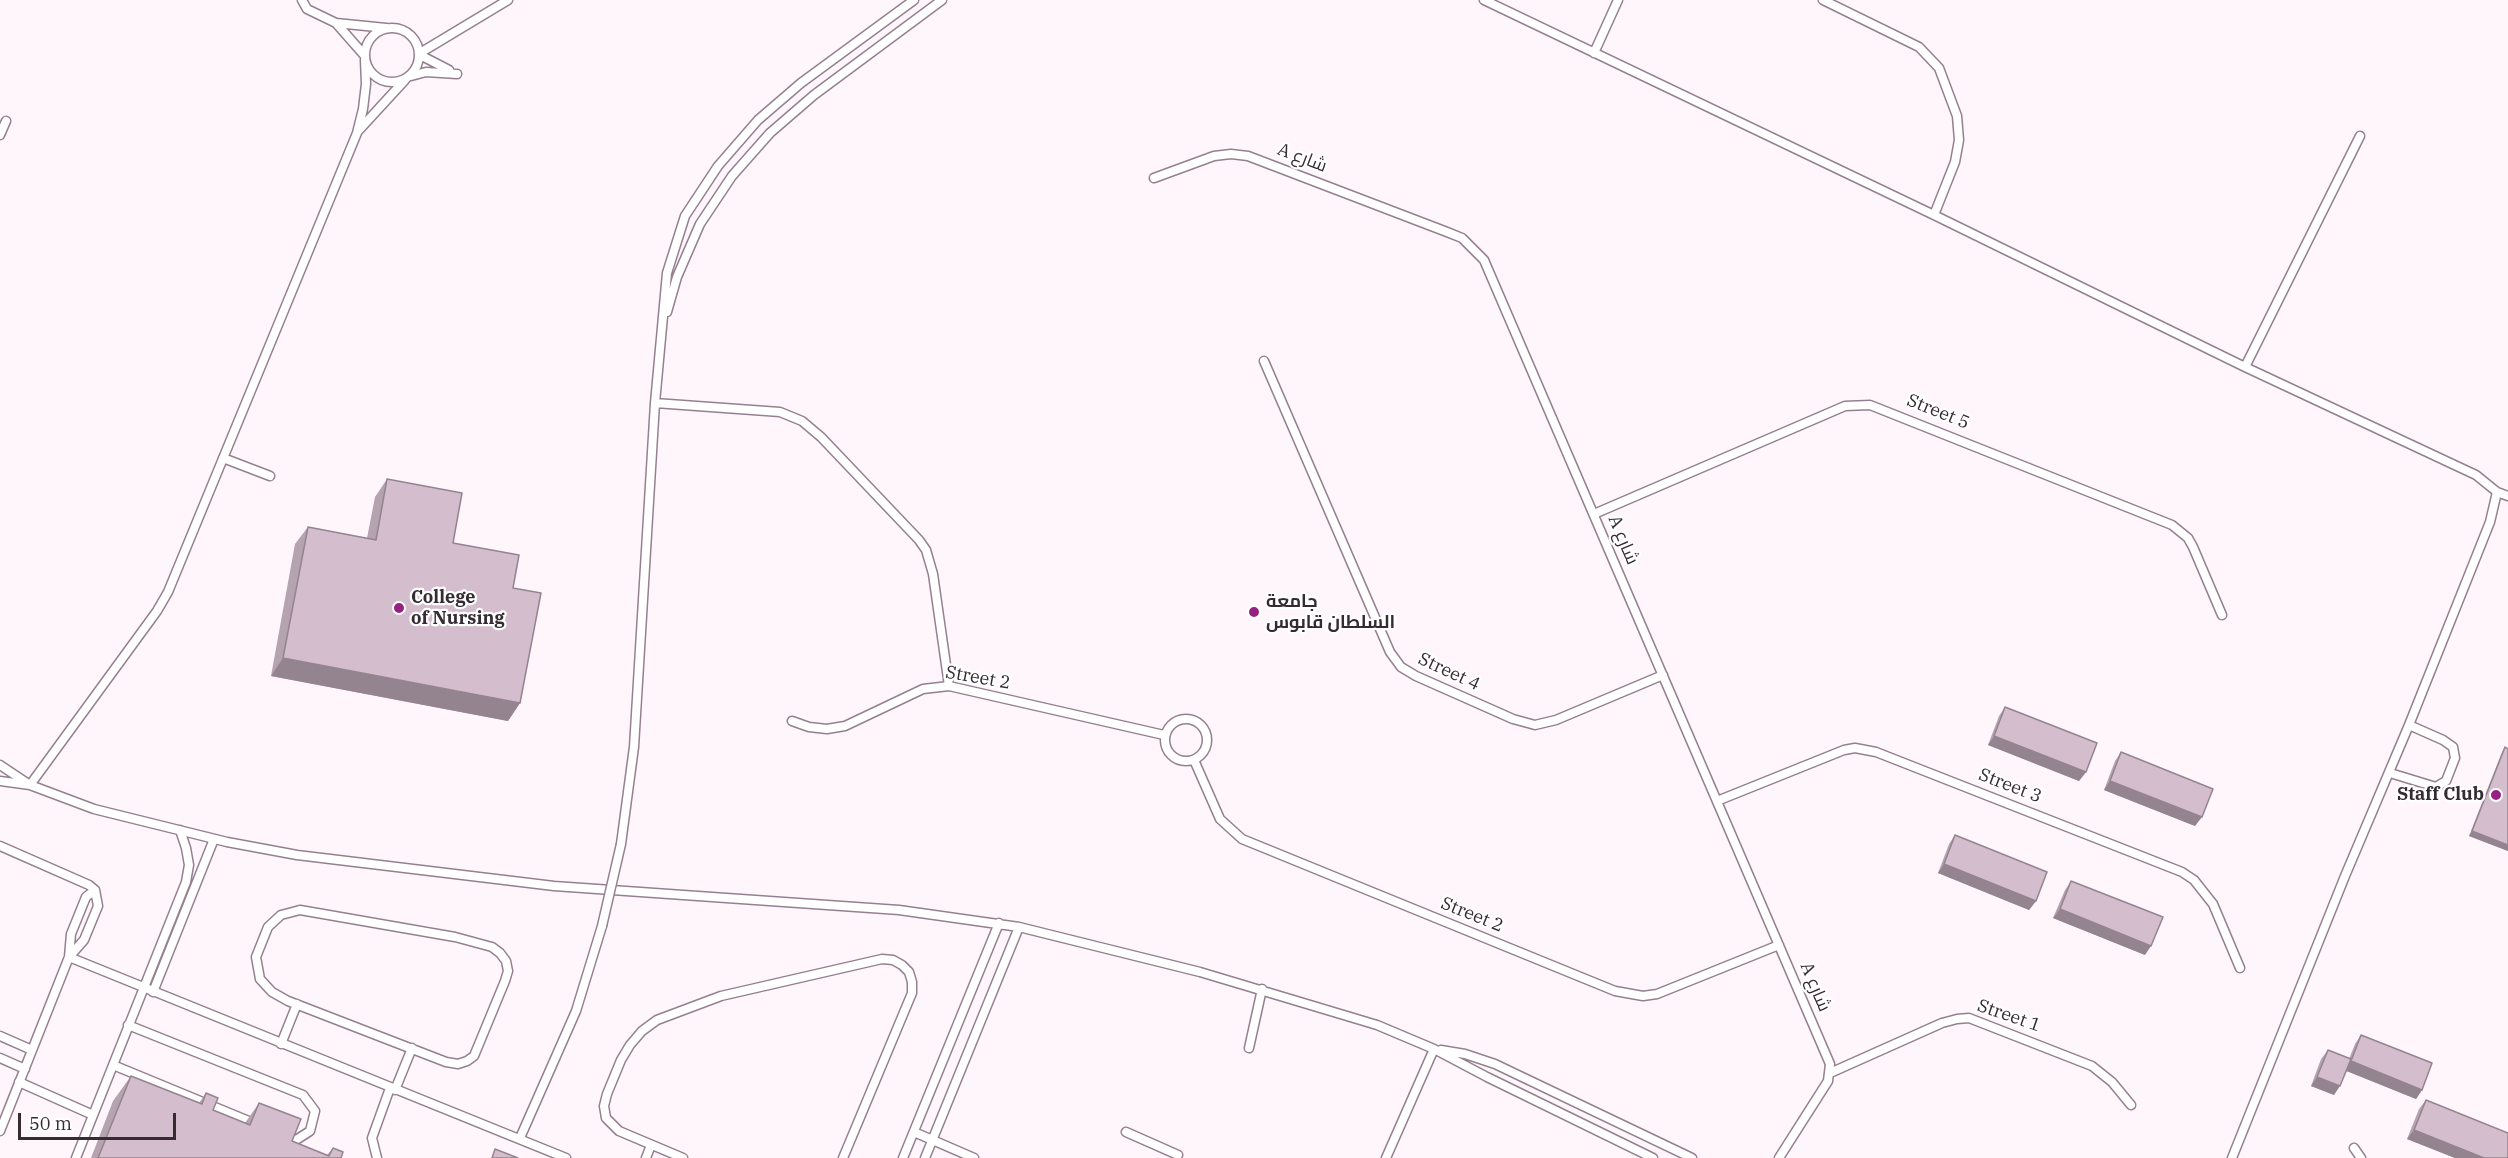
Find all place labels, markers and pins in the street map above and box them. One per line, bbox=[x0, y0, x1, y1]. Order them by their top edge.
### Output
place label: College of Nursing bbox=[411, 587, 505, 630]
place label: جامعة السلطان قابوس bbox=[1266, 591, 1395, 634]
marker: College of Nursing bbox=[392, 601, 406, 615]
marker: جامعة السلطان قابوس bbox=[1247, 605, 1261, 619]
place label: Staff Club bbox=[2397, 784, 2484, 806]
marker: Staff Club bbox=[2489, 788, 2503, 802]

